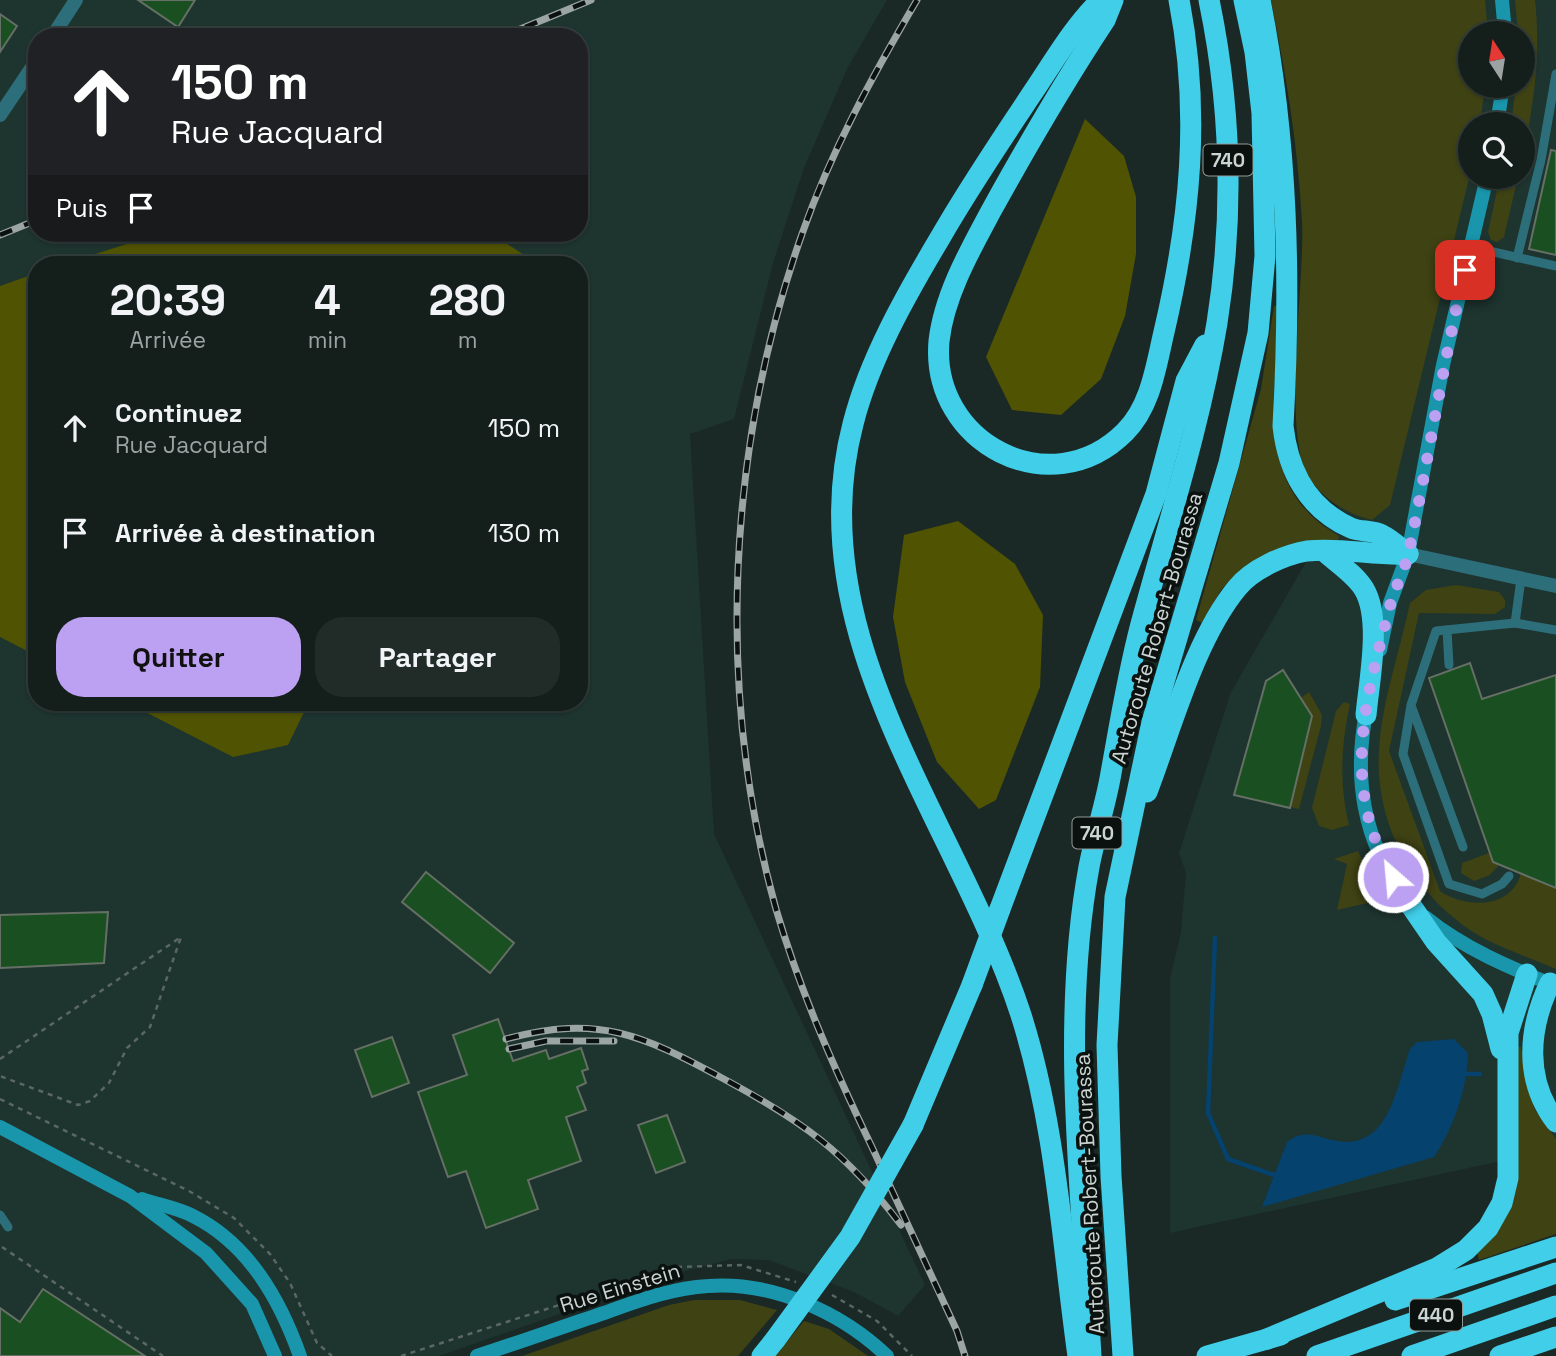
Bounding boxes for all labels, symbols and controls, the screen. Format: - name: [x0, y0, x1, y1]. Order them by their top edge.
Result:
- north arrow: [1458, 21, 1535, 98]
- map controls: [1458, 21, 1535, 189]
- text: 150 m: [171, 51, 309, 113]
- icon: ahead: [56, 56, 147, 147]
- text: Rue Jacquard: [171, 112, 384, 152]
- button: search: [1458, 112, 1535, 189]
- road number: 740: [1204, 144, 1252, 176]
- icon: arrive: [122, 189, 160, 227]
- text: Puis: [56, 191, 108, 225]
- pin: [1435, 240, 1495, 300]
- icon: arrive: [1446, 251, 1484, 289]
- text: 20:39: [110, 274, 226, 327]
- text: 4: [314, 274, 341, 327]
- text: 280: [429, 274, 506, 327]
- text: Arrivée: [129, 325, 206, 355]
- text: min: [308, 325, 347, 355]
- text: m: [458, 325, 477, 355]
- text: Continuez: [115, 396, 242, 430]
- icon: ahead: [56, 409, 94, 447]
- text: 150 m: [488, 411, 560, 445]
- text: Rue Jacquard: [115, 430, 268, 460]
- street label: Autoroute Robert-Bourassa: [1105, 489, 1208, 767]
- icon: arrive: [56, 514, 94, 552]
- text: Arrivée à destination: [115, 516, 376, 550]
- text: 130 m: [488, 516, 560, 550]
- button: Quitter: [56, 617, 301, 697]
- button: Partager: [315, 617, 560, 697]
- road number: 740: [1072, 818, 1122, 848]
- position arrow: [1356, 840, 1430, 914]
- street label: Autoroute Robert-Bourassa: [1069, 1053, 1110, 1335]
- street label: Rue Einstein: [556, 1256, 683, 1319]
- road number: 440: [1410, 1300, 1462, 1330]

